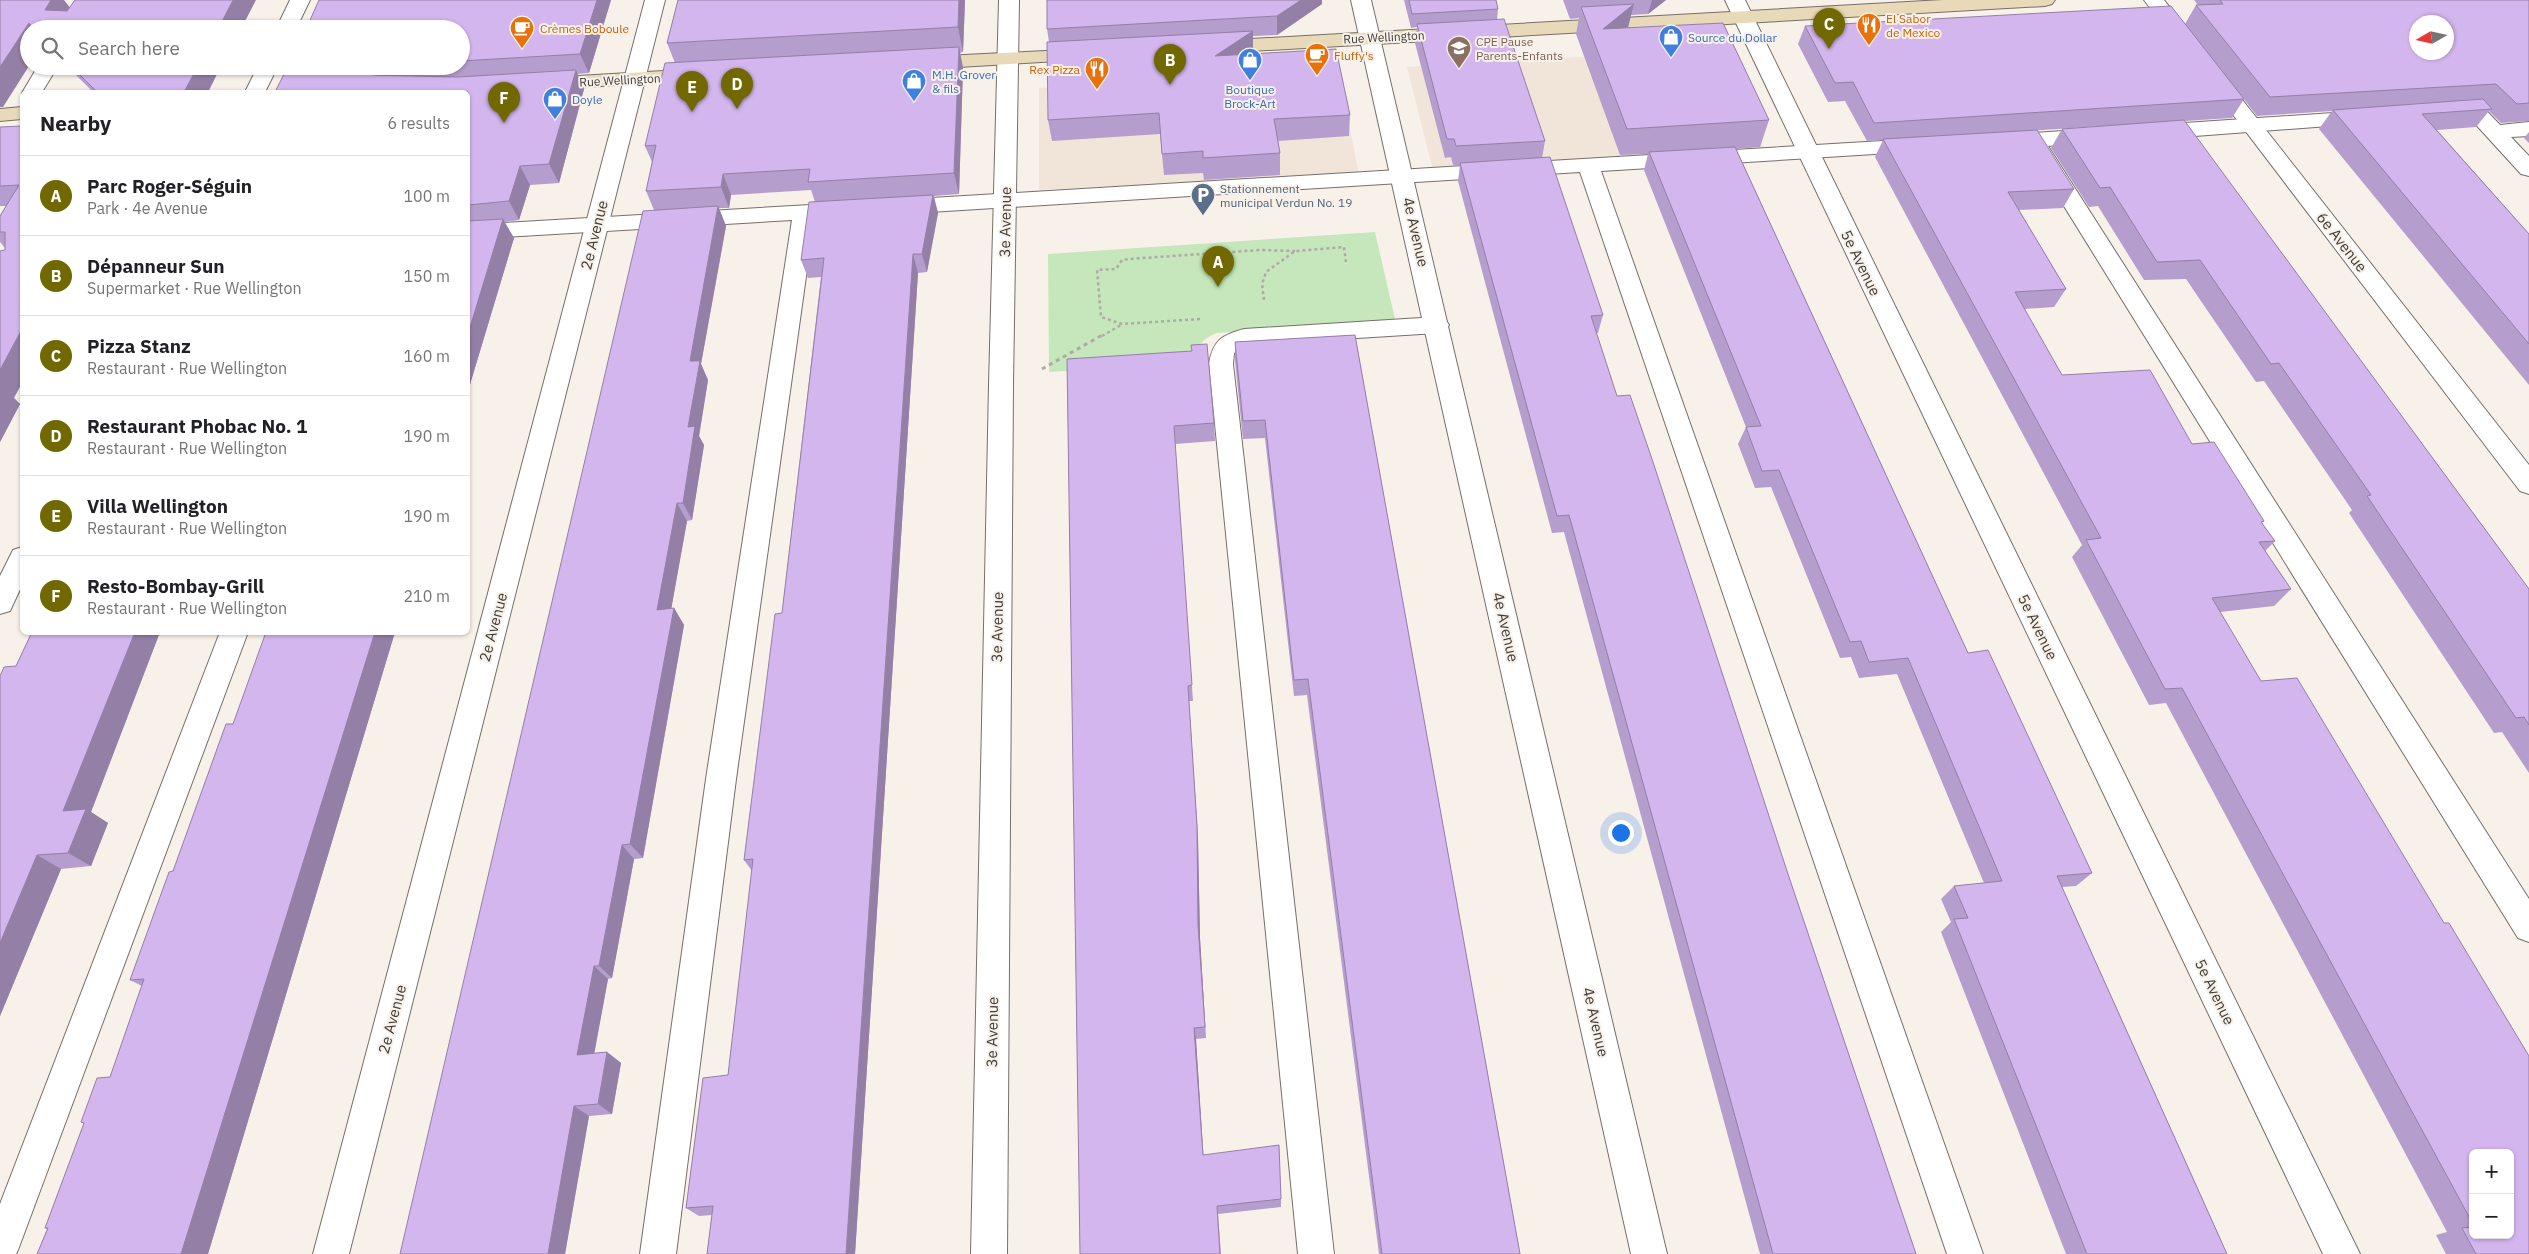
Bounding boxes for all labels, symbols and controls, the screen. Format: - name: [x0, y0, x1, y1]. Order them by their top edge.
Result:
- pin: C: [1813, 8, 1845, 49]
- place label: El Sabor de Mexico: [1886, 11, 1941, 40]
- restaurant icon: El Sabor de Mexico: [1856, 12, 1882, 46]
- cafe icon: Crèmes Boboule: [509, 15, 535, 49]
- north arrow: [2409, 15, 2454, 60]
- search box: [20, 20, 470, 75]
- place label: Crèmes Boboule: [540, 21, 629, 36]
- shop icon: Source du Dollar: [1658, 24, 1684, 58]
- street label: Rue Wellington: [1343, 27, 1425, 47]
- place label: Source du Dollar: [1688, 30, 1777, 45]
- icon: search: [38, 34, 66, 62]
- place label: CPE Pause Parents-Enfants: [1476, 34, 1563, 63]
- school or university icon: CPE Pause Parents-Enfants: [1446, 35, 1472, 69]
- text: Search here: [78, 36, 180, 60]
- cafe icon: Fluffy's: [1304, 42, 1330, 76]
- pin: B: [1154, 44, 1186, 85]
- shop icon: Boutique Brock-Art: [1237, 47, 1263, 81]
- place label: Fluffy's: [1334, 48, 1374, 63]
- restaurant icon: Rex Pizza: [1084, 56, 1110, 90]
- place label: Rex Pizza: [1029, 62, 1081, 77]
- place label: M.H. Grover & fils: [932, 67, 996, 96]
- pin: D: [721, 68, 753, 109]
- shop icon: M.H. Grover & fils: [901, 68, 927, 102]
- street label: Rue Wellington: [579, 70, 661, 90]
- pin: E: [676, 71, 708, 112]
- pin: F: [488, 82, 520, 123]
- place label: Boutique Brock-Art: [1224, 82, 1276, 111]
- shop icon: Doyle: [542, 86, 568, 120]
- place label: Doyle: [572, 92, 603, 107]
- text: Nearby: [40, 109, 111, 137]
- text: 6 results: [387, 113, 450, 133]
- text: Parc Roger-Séguin: [87, 174, 252, 198]
- place label: Stationnement municipal Verdun No. 19: [1220, 181, 1352, 210]
- parking icon: Stationnement municipal Verdun No. 19: [1190, 182, 1216, 216]
- text: A: [51, 186, 61, 206]
- text: 100 m: [403, 186, 450, 206]
- street label: 3e Avenue: [995, 186, 1015, 258]
- street label: 4e Avenue: [1399, 195, 1433, 269]
- text: Park · 4e Avenue: [87, 198, 208, 218]
- street label: 2e Avenue: [576, 198, 612, 272]
- street label: 6e Avenue: [2313, 208, 2371, 276]
- street label: 5e Avenue: [1837, 227, 1885, 299]
- pin: A: [1202, 246, 1234, 287]
- text: Dépanneur Sun: [87, 254, 225, 278]
- text: B: [51, 266, 61, 286]
- text: 150 m: [403, 266, 450, 286]
- text: Supermarket · Rue Wellington: [87, 278, 301, 298]
- text: Pizza Stanz: [87, 334, 191, 358]
- text: C: [51, 346, 61, 366]
- text: 160 m: [403, 346, 450, 366]
- text: Restaurant · Rue Wellington: [87, 358, 287, 378]
- text: Restaurant Phobac No. 1: [87, 414, 307, 438]
- text: D: [50, 426, 62, 446]
- text: 190 m: [403, 426, 450, 446]
- text: Restaurant · Rue Wellington: [87, 438, 287, 458]
- text: Villa Wellington: [87, 494, 228, 518]
- text: E: [51, 506, 61, 526]
- text: 190 m: [403, 506, 450, 526]
- text: Restaurant · Rue Wellington: [87, 518, 287, 538]
- text: Resto-Bombay-Grill: [87, 574, 264, 598]
- text: F: [51, 586, 61, 606]
- text: 210 m: [403, 586, 450, 606]
- street label: 2e Avenue: [475, 590, 511, 664]
- street label: 4e Avenue: [1489, 590, 1523, 664]
- street label: 3e Avenue: [987, 591, 1007, 663]
- street label: 5e Avenue: [2014, 591, 2062, 663]
- text: Restaurant · Rue Wellington: [87, 598, 287, 618]
- your location: [1608, 820, 1634, 846]
- street label: 5e Avenue: [2191, 956, 2239, 1028]
- street label: 2e Avenue: [374, 982, 410, 1056]
- street label: 4e Avenue: [1579, 985, 1613, 1059]
- street label: 3e Avenue: [982, 996, 1002, 1068]
- map controls: [2469, 1149, 2514, 1239]
- button: +: [2469, 1149, 2514, 1194]
- button: −: [2469, 1194, 2514, 1239]

